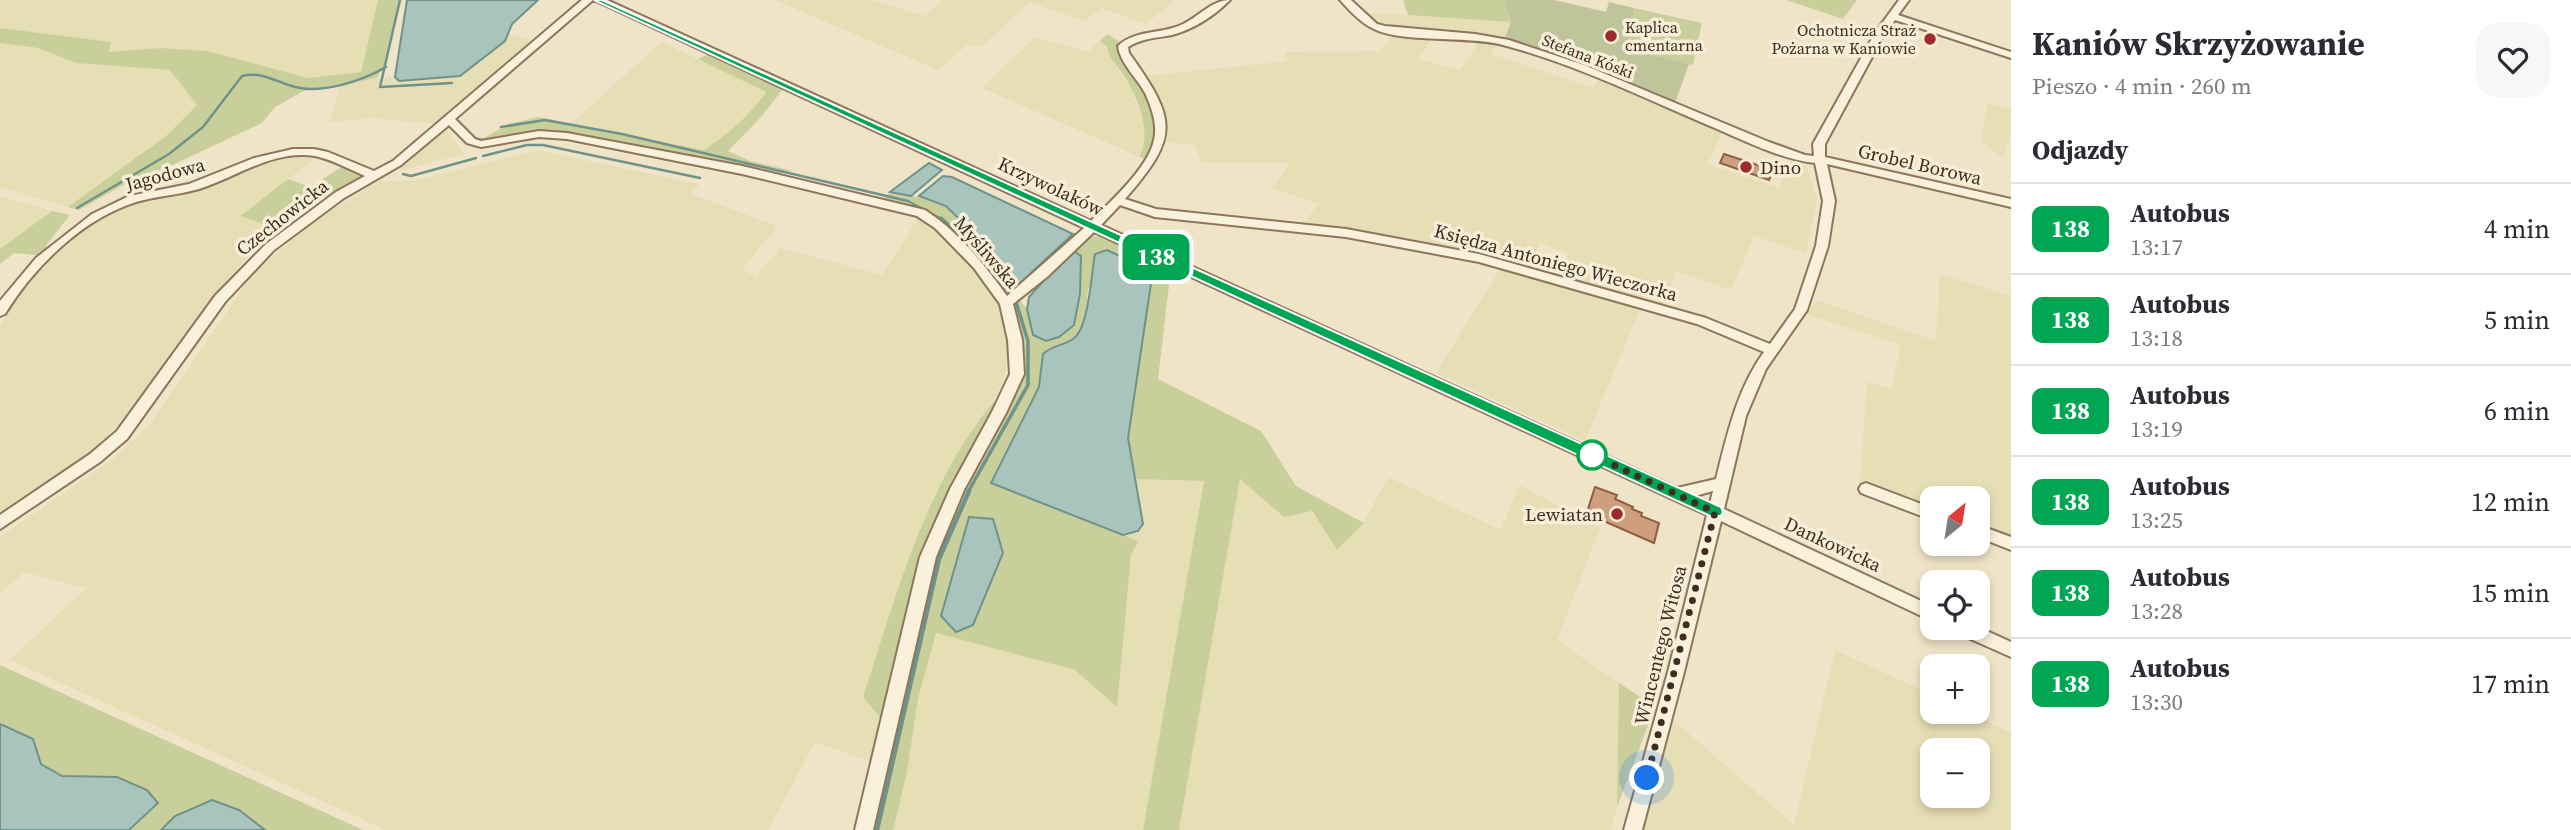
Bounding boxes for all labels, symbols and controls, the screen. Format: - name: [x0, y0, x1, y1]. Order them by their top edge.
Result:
- place label: Kaplica cmentarna: [1625, 16, 1704, 56]
- place label: Ochotnicza Straż Pożarna w Kaniowie: [1771, 19, 1916, 59]
- text: Kaniów Skrzyżowanie: [2032, 21, 2365, 66]
- button: heart: [2476, 23, 2550, 97]
- marker: Kaplica cmentarna: [1603, 28, 1619, 44]
- street label: Stefana Kóski: [1539, 29, 1637, 84]
- marker: Ochotnicza Straż Pożarna w Kaniowie: [1922, 31, 1938, 47]
- text: Pieszo · 4 min · 260 m: [2032, 70, 2252, 102]
- text: Odjazdy: [2032, 132, 2128, 168]
- street label: Grobel Borowa: [1856, 137, 1985, 191]
- street label: Krzywolaków: [994, 150, 1108, 222]
- street label: Jagodowa: [121, 151, 208, 197]
- place label: Dino: [1760, 154, 1801, 180]
- marker: Dino: [1738, 159, 1754, 175]
- street label: Czechowicka: [230, 173, 334, 261]
- text: Autobus: [2130, 195, 2230, 231]
- street label: Myśliwska: [948, 210, 1026, 294]
- text: 4 min: [2484, 211, 2550, 247]
- text: 138: [2051, 212, 2090, 245]
- street label: Księdza Antoniego Wieczorka: [1432, 217, 1681, 307]
- text: 13:17: [2130, 231, 2183, 263]
- line badge: 138: [1116, 234, 1196, 280]
- text: 138: [1136, 240, 1176, 273]
- text: Autobus: [2130, 286, 2230, 322]
- text: 5 min: [2484, 302, 2550, 338]
- text: 138: [2051, 303, 2090, 336]
- text: 13:18: [2130, 322, 2183, 354]
- text: Autobus: [2130, 377, 2230, 413]
- text: 6 min: [2484, 393, 2550, 429]
- text: 138: [2051, 394, 2090, 427]
- text: 13:19: [2130, 413, 2183, 445]
- unlabelled marker: [1577, 440, 1607, 470]
- text: Autobus: [2130, 468, 2230, 504]
- text: 12 min: [2471, 484, 2550, 520]
- text: 138: [2051, 485, 2090, 518]
- north arrow: [1920, 486, 1990, 556]
- map controls: [1920, 486, 1990, 808]
- place label: Lewiatan: [1525, 501, 1603, 527]
- text: 13:25: [2130, 504, 2183, 536]
- marker: Lewiatan: [1609, 506, 1625, 522]
- street label: Dankowicka: [1780, 510, 1886, 578]
- text: Autobus: [2130, 559, 2230, 595]
- street label: Wincentego Witosa: [1628, 562, 1692, 727]
- button: locate: [1920, 570, 1990, 640]
- text: 15 min: [2471, 575, 2550, 611]
- text: 138: [2051, 576, 2090, 609]
- text: 13:28: [2130, 595, 2183, 627]
- text: Autobus: [2130, 650, 2230, 686]
- button: +: [1920, 654, 1990, 724]
- text: 17 min: [2471, 666, 2550, 702]
- text: 138: [2051, 667, 2090, 700]
- text: 13:30: [2130, 686, 2183, 718]
- button: −: [1920, 738, 1990, 808]
- your location: [1629, 760, 1664, 795]

